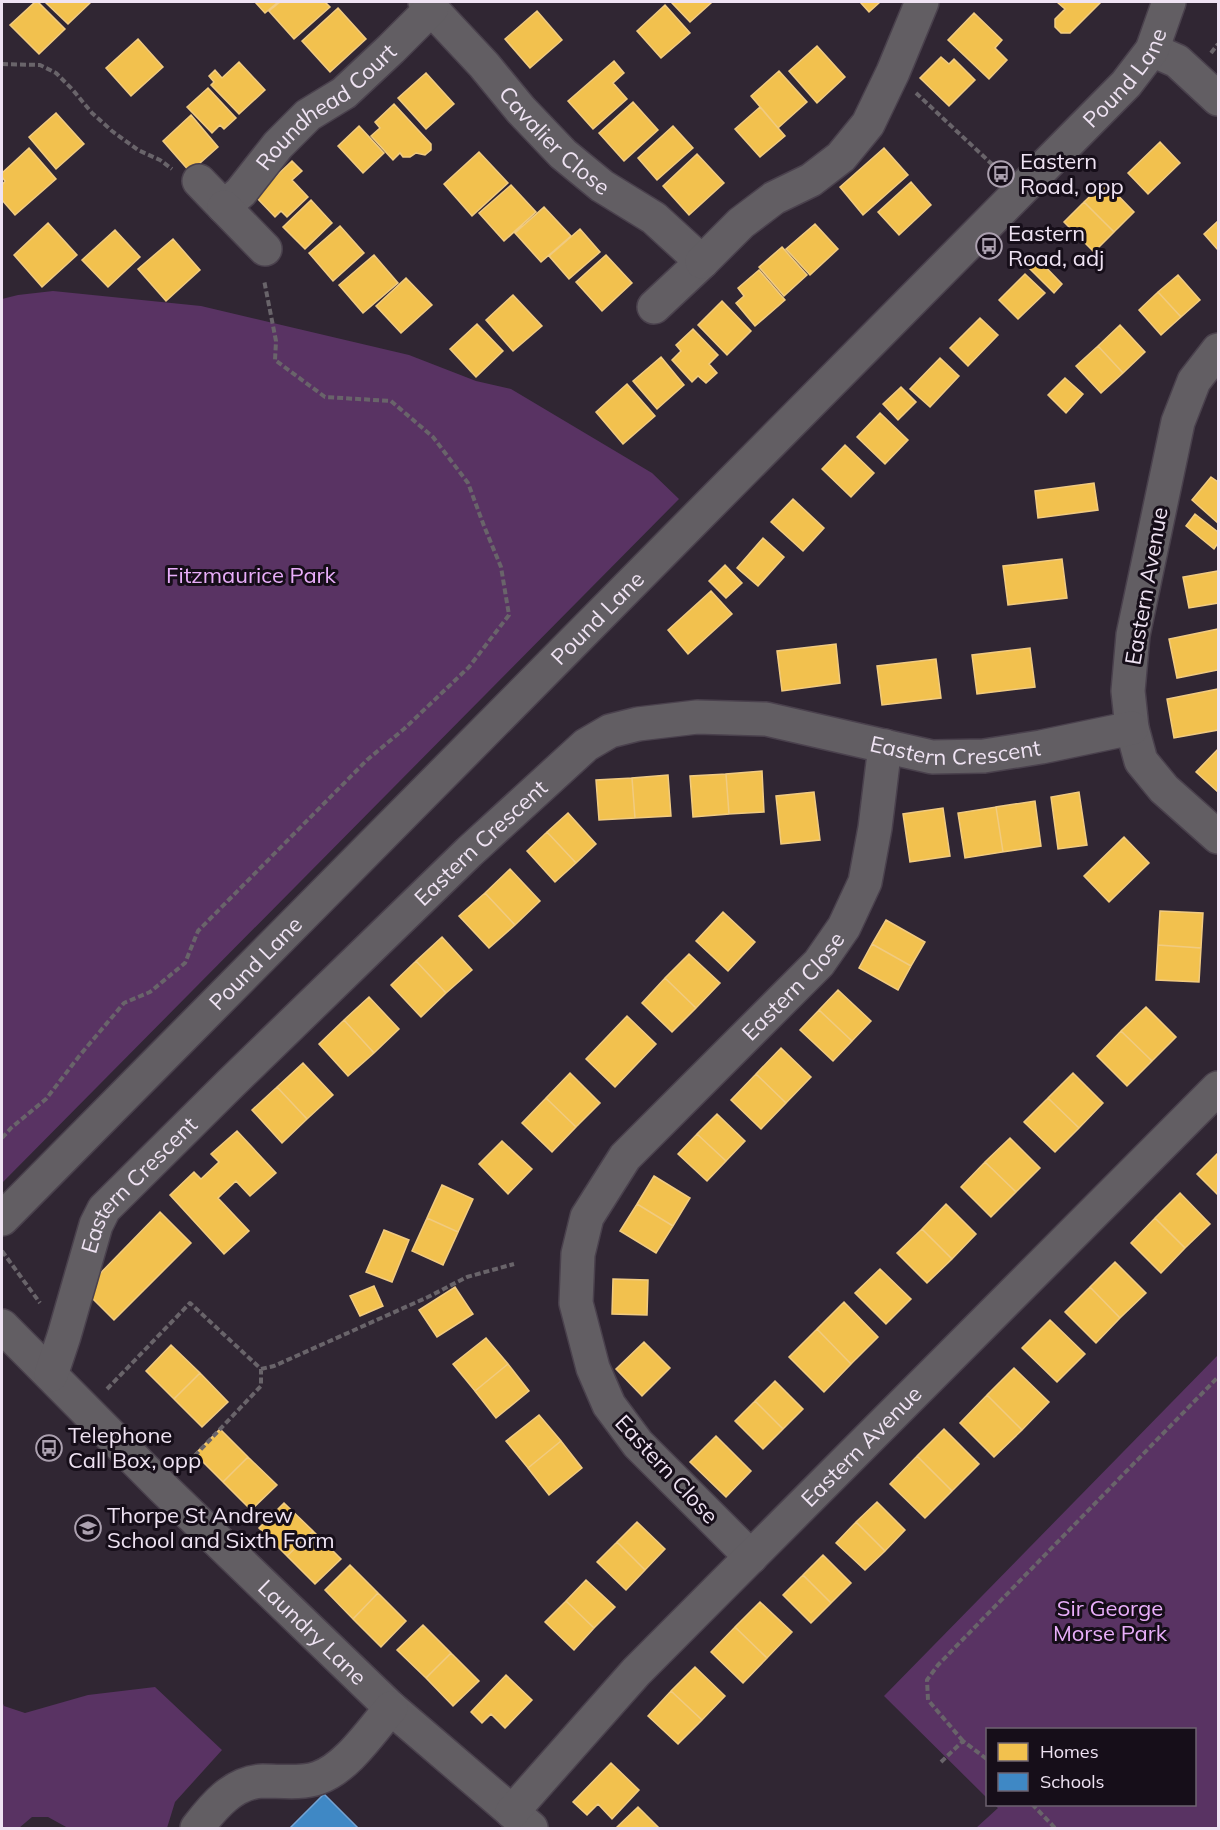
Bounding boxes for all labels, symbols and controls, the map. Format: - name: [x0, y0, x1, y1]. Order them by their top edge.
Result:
- street label: Pound Lane: [1077, 24, 1173, 134]
- street label: Roundhead Court: [250, 37, 402, 176]
- street label: Cavalier Close: [493, 80, 615, 201]
- place label: Eastern Road, opp: [1020, 147, 1124, 200]
- bus stop icon: Eastern Road, opp: [986, 159, 1016, 189]
- place label: Eastern Road, adj: [1008, 219, 1104, 272]
- bus stop icon: Eastern Road, adj: [974, 231, 1004, 261]
- street label: Eastern Avenue: [1118, 505, 1174, 667]
- park label: Fitzmaurice Park: [166, 561, 337, 589]
- street label: Pound Lane: [545, 565, 650, 671]
- street label: Eastern Crescent: [867, 729, 1043, 771]
- street label: Eastern Crescent: [408, 773, 553, 912]
- street label: Pound Lane: [203, 910, 308, 1016]
- street label: Eastern Close: [736, 926, 850, 1046]
- street label: Eastern Crescent: [75, 1110, 203, 1256]
- street label: Eastern Avenue: [795, 1380, 927, 1512]
- street label: Eastern Close: [609, 1409, 725, 1529]
- place label: Telephone Call Box, opp: [68, 1421, 201, 1474]
- bus stop icon: Telephone Call Box, opp: [34, 1433, 64, 1463]
- place label: Thorpe St Andrew School and Sixth Form: [107, 1501, 334, 1554]
- school or university icon: Thorpe St Andrew School and Sixth Form: [73, 1513, 103, 1543]
- street label: Laundry Lane: [252, 1573, 373, 1691]
- park label: Sir George Morse Park: [1053, 1594, 1168, 1647]
- legend: [986, 1728, 1196, 1806]
- text: Homes: [1040, 1740, 1099, 1763]
- text: Schools: [1040, 1770, 1105, 1793]

